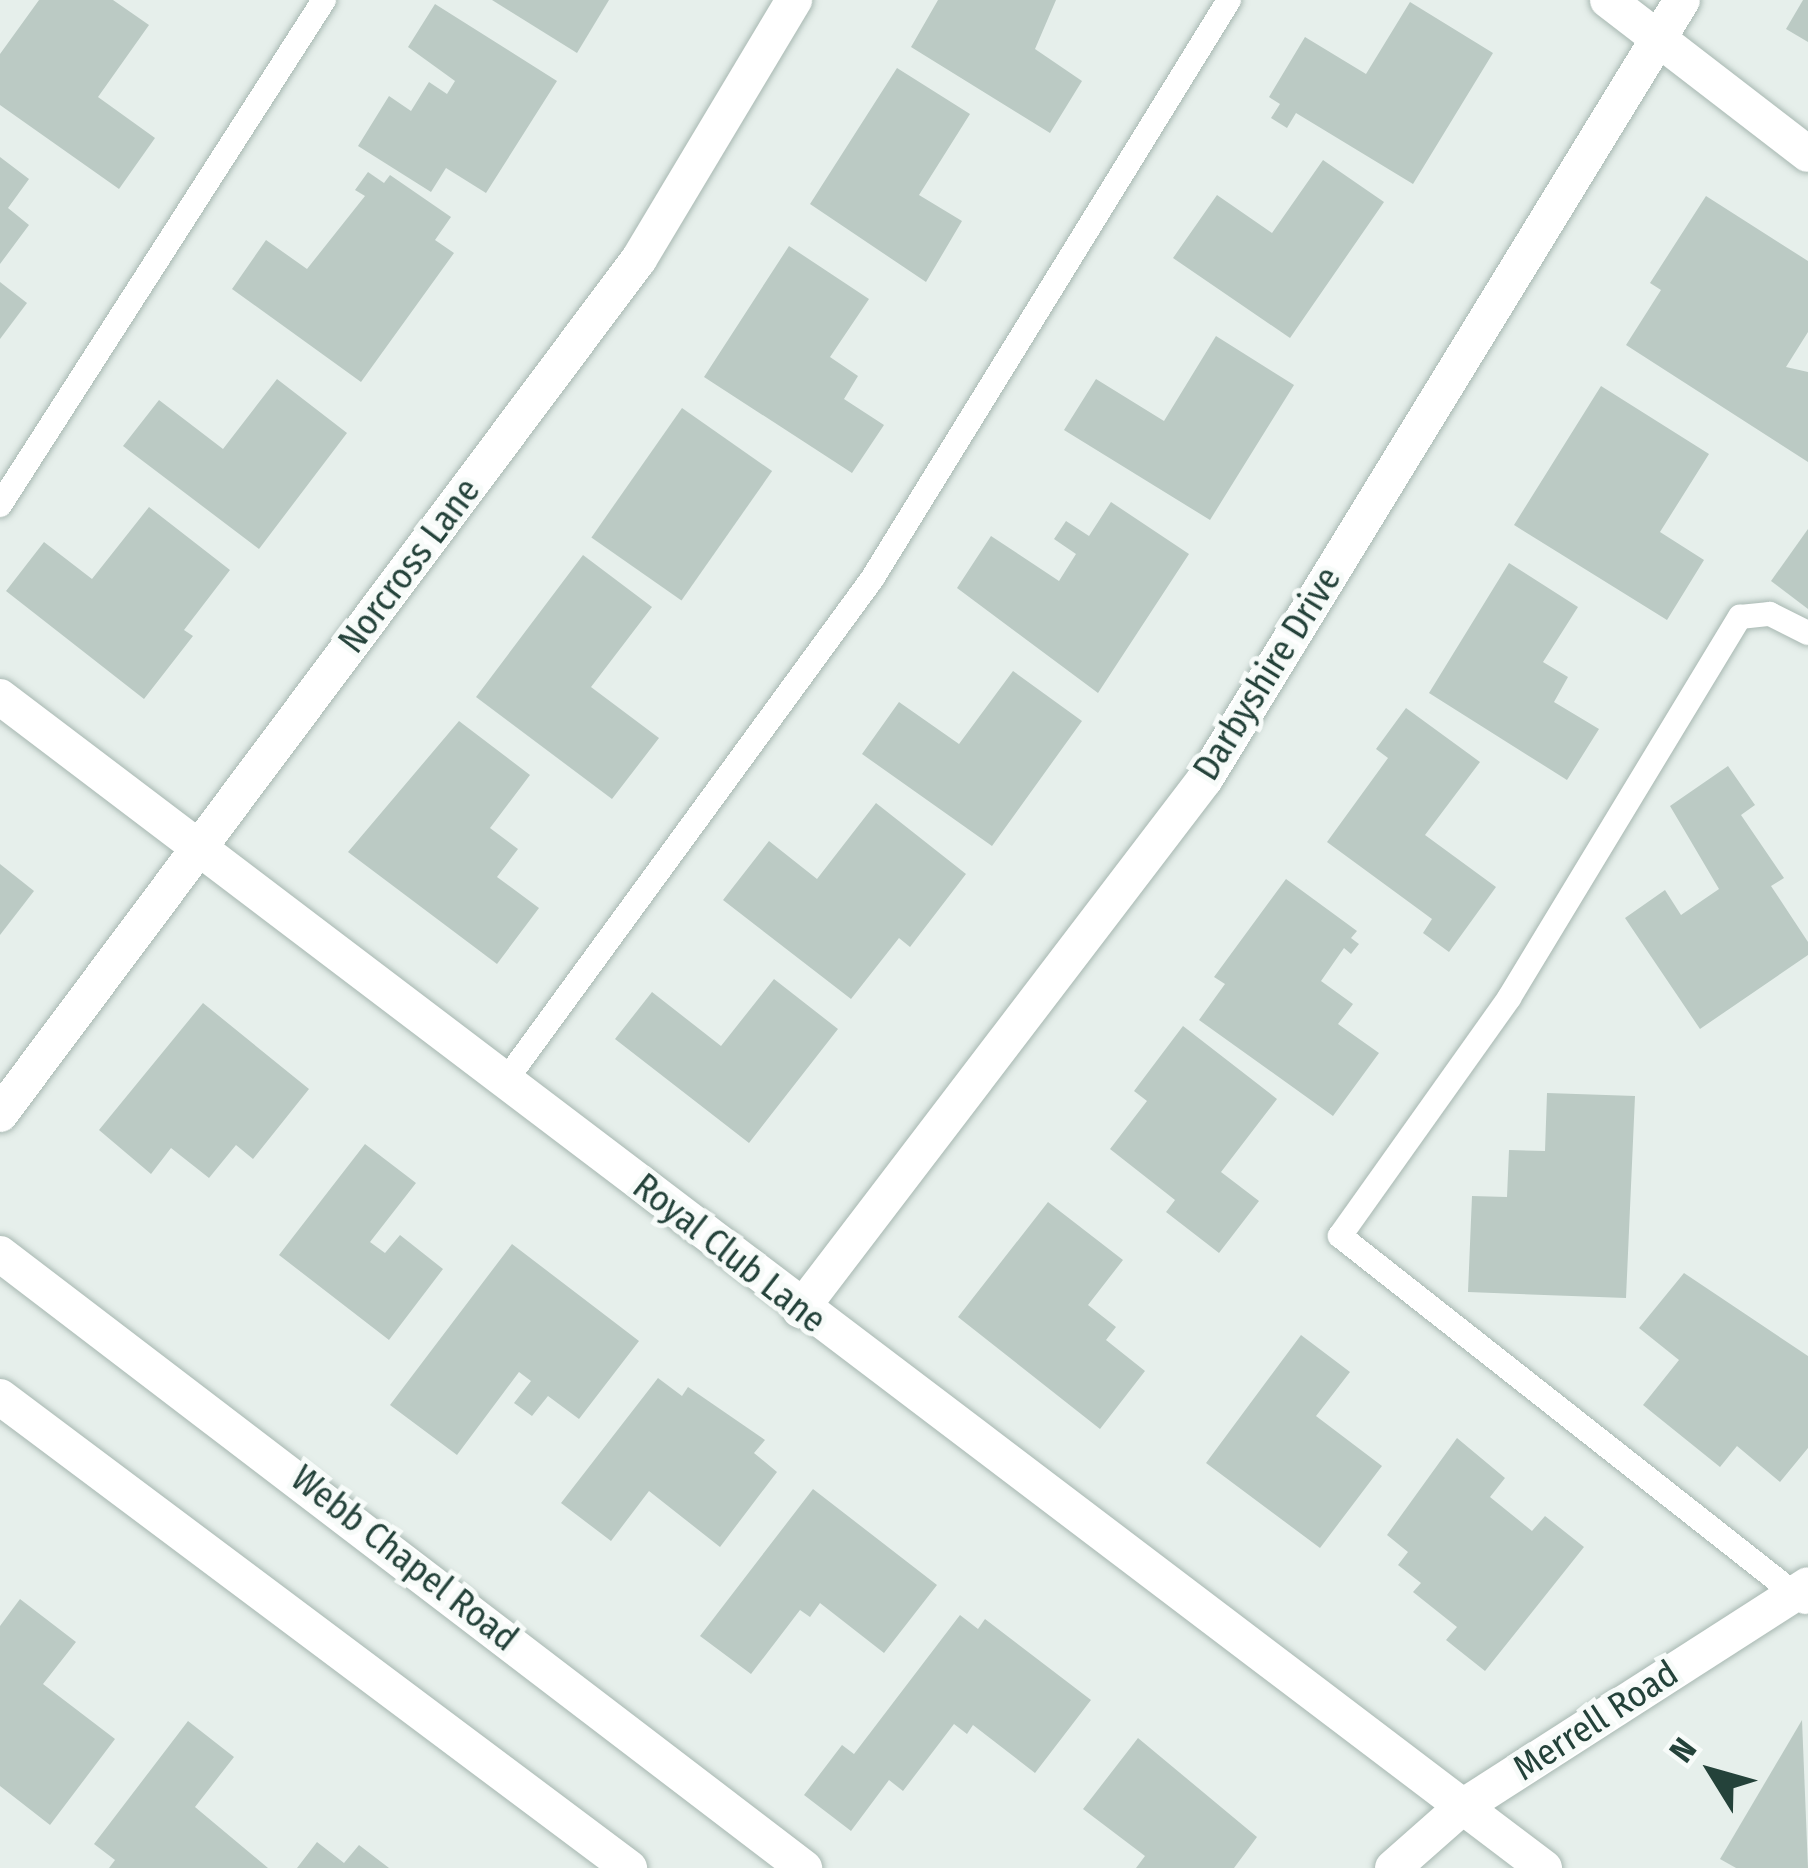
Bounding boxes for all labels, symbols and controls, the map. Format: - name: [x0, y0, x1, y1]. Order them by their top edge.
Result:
- street label: Norcross Lane: [330, 470, 490, 662]
- street label: Darbyshire Drive: [1185, 560, 1351, 788]
- street label: Royal Club Lane: [624, 1165, 834, 1343]
- street label: Webb Chapel Road: [282, 1457, 526, 1661]
- street label: Merrell Road: [1506, 1652, 1686, 1790]
- north arrow: [1652, 1712, 1772, 1832]
- text: N: [1661, 1730, 1705, 1770]

